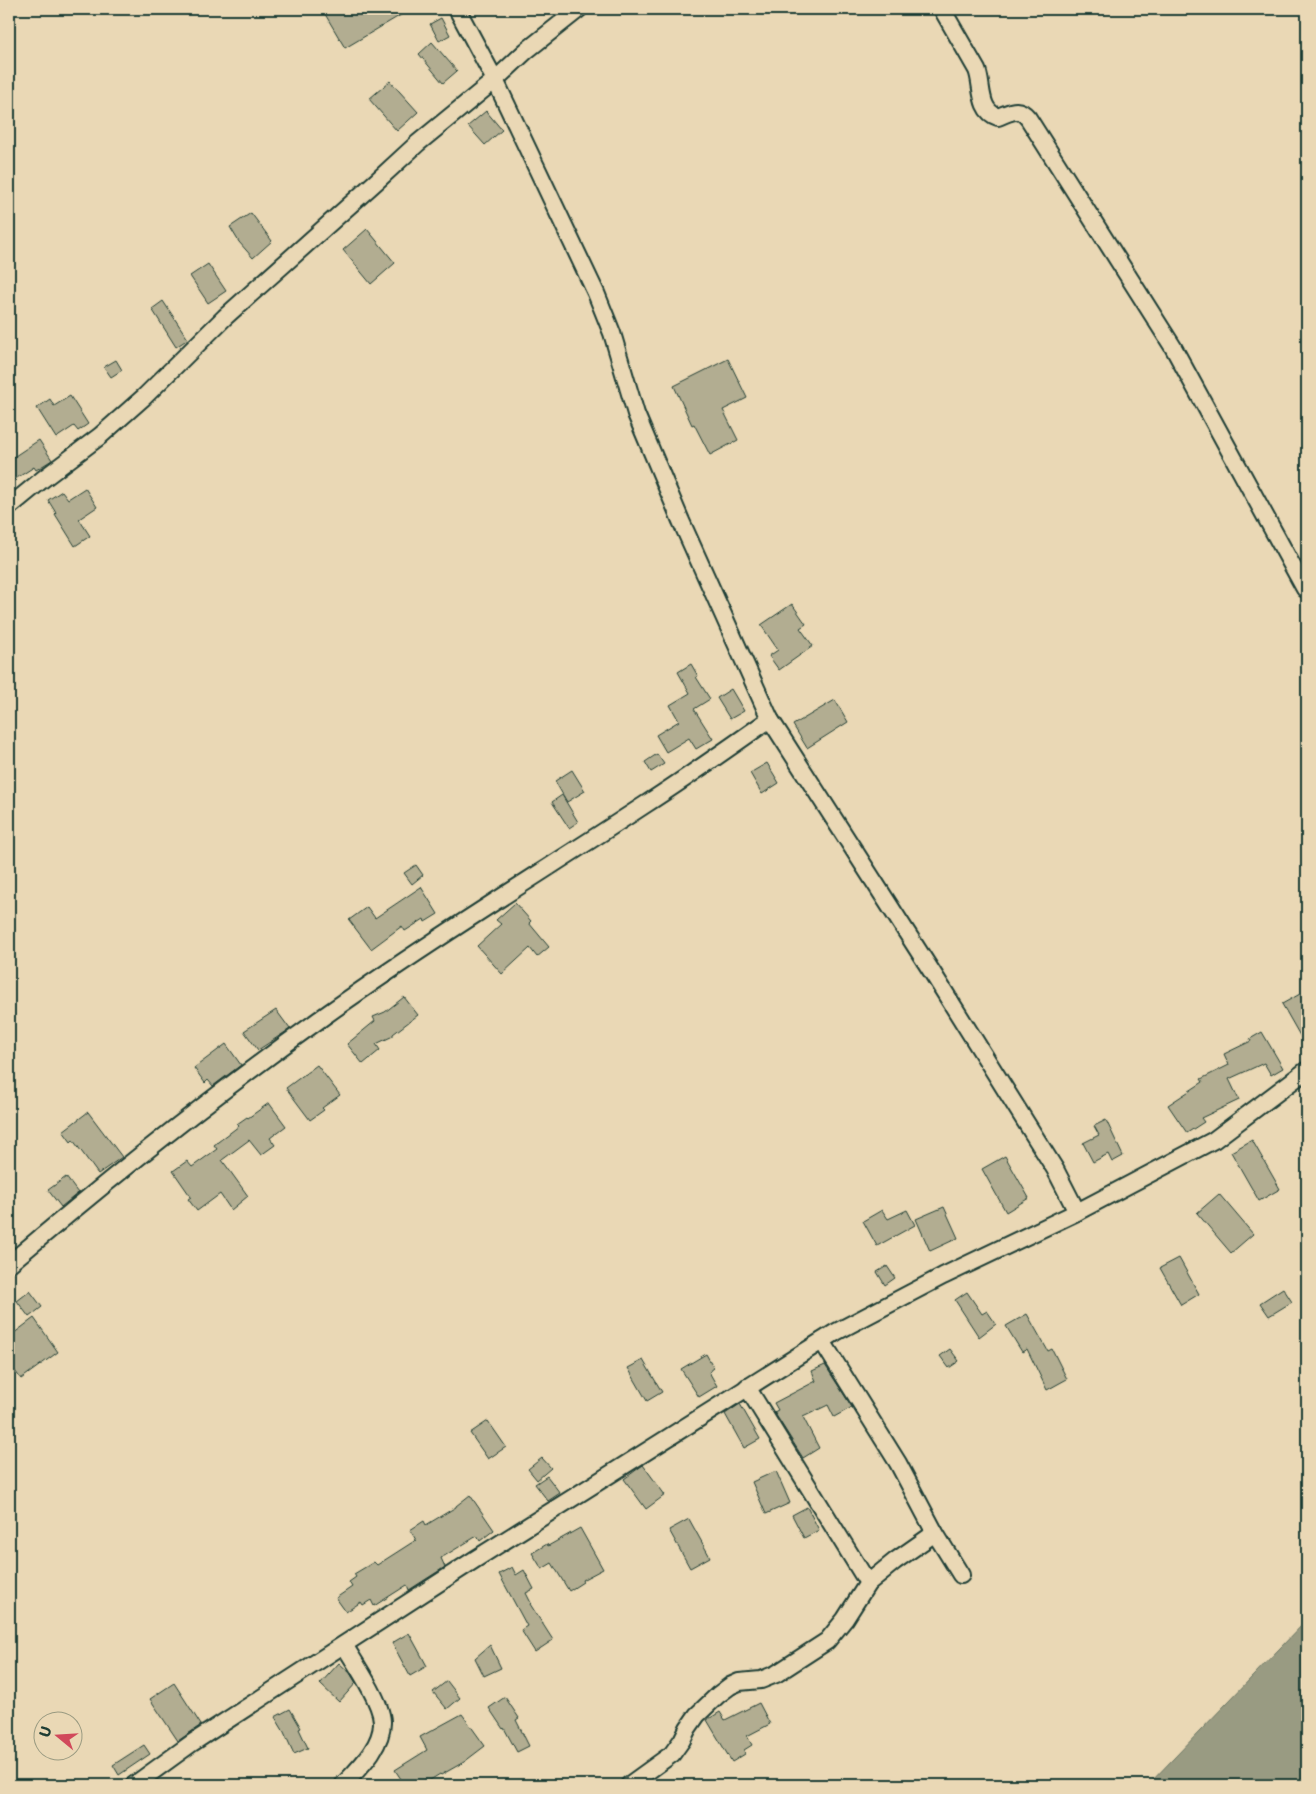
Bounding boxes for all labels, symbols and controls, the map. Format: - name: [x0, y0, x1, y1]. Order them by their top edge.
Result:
- north arrow: [32, 1712, 82, 1762]
- text: U: [34, 1724, 57, 1740]

